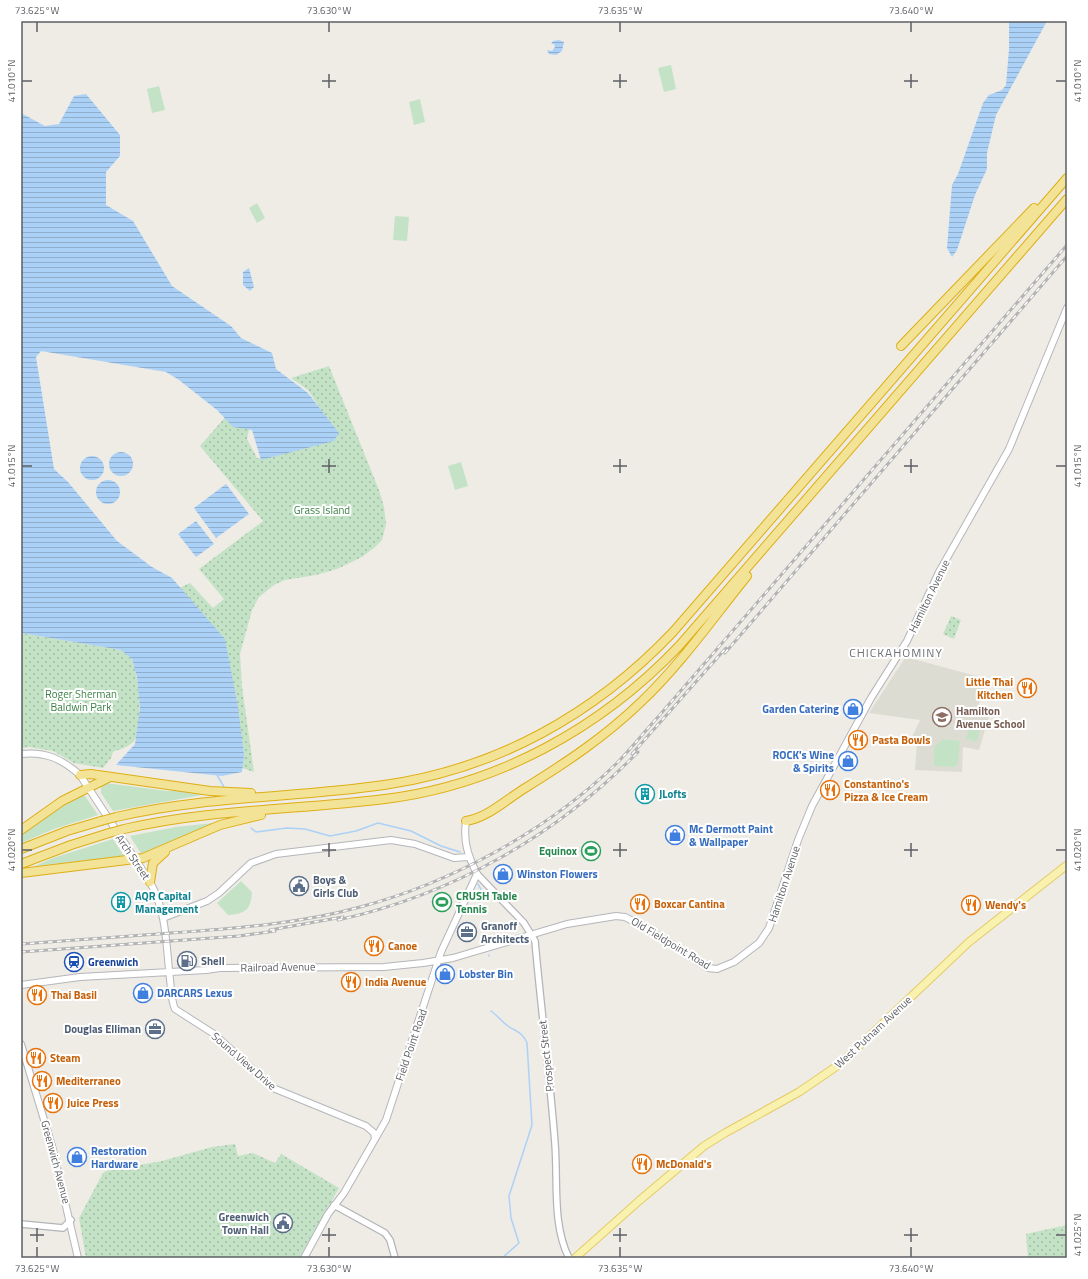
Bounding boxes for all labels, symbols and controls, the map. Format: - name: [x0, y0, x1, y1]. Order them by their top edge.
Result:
- text: 73.625°W: [15, 3, 59, 18]
- text: 73.630°W: [307, 3, 351, 18]
- text: 73.635°W: [598, 3, 642, 18]
- text: 73.640°W: [889, 3, 933, 18]
- text: 41.010°N: [4, 60, 19, 102]
- text: 41.010°N: [1070, 60, 1085, 102]
- text: 41.015°N: [4, 445, 19, 487]
- text: 41.015°N: [1070, 445, 1085, 487]
- park label: Grass Island: [294, 502, 350, 518]
- street label: Hamilton Avenue: [904, 556, 954, 635]
- district label: CHICKAHOMINY: [849, 643, 943, 662]
- place label: Little Thai Kitchen: [966, 674, 1013, 703]
- restaurant icon: Little Thai Kitchen: [1016, 677, 1038, 699]
- park label: Roger Sherman Baldwin Park: [45, 686, 117, 715]
- shop icon: Garden Catering: [842, 698, 864, 720]
- place label: Garden Catering: [762, 701, 839, 717]
- place label: Hamilton Avenue School: [956, 703, 1025, 732]
- school or university icon: Hamilton Avenue School: [931, 706, 953, 728]
- restaurant icon: Pasta Bowls: [847, 729, 869, 751]
- place label: Pasta Bowls: [872, 732, 931, 748]
- place label: ROCK's Wine & Spirits: [773, 747, 834, 776]
- shop icon: ROCK's Wine & Spirits: [837, 750, 859, 772]
- place label: Constantino's Pizza & Ice Cream: [844, 776, 928, 805]
- restaurant icon: Constantino's Pizza & Ice Cream: [819, 779, 841, 801]
- building icon: JLofts: [634, 783, 656, 805]
- place label: JLofts: [659, 786, 687, 802]
- place label: Mc Dermott Paint & Wallpaper: [689, 821, 773, 850]
- shop icon: Mc Dermott Paint & Wallpaper: [664, 824, 686, 846]
- text: 41.020°N: [4, 829, 19, 871]
- text: 41.020°N: [1070, 829, 1085, 871]
- street label: Arch Street: [112, 831, 154, 883]
- sports icon: Equinox: [580, 840, 602, 862]
- place label: Equinox: [539, 843, 578, 859]
- street label: Hamilton Avenue: [764, 843, 804, 924]
- shop icon: Winston Flowers: [492, 863, 514, 885]
- place label: Winston Flowers: [517, 866, 598, 882]
- place label: Boys & Girls Club: [313, 872, 358, 901]
- public building icon: Boys & Girls Club: [288, 875, 310, 897]
- place label: AQR Capital Management: [135, 888, 198, 917]
- place label: CRUSH Table Tennis: [456, 888, 517, 917]
- building icon: AQR Capital Management: [110, 891, 132, 913]
- sports icon: CRUSH Table Tennis: [431, 891, 453, 913]
- restaurant icon: Boxcar Cantina: [629, 893, 651, 915]
- restaurant icon: Wendy's: [960, 894, 982, 916]
- place label: Boxcar Cantina: [654, 896, 725, 912]
- place label: Wendy's: [985, 897, 1026, 913]
- street label: Old Fieldpoint Road: [628, 913, 714, 973]
- place label: Granoff Architects: [481, 918, 529, 947]
- office icon: Granoff Architects: [456, 921, 478, 943]
- restaurant icon: Canoe: [363, 935, 385, 957]
- place label: Canoe: [388, 938, 418, 954]
- fuel station icon: Shell: [176, 950, 198, 972]
- station icon: Greenwich: [63, 951, 85, 973]
- place label: Shell: [201, 953, 225, 969]
- place label: Greenwich: [88, 954, 138, 970]
- street label: Railroad Avenue: [240, 958, 316, 976]
- shop icon: Lobster Bin: [434, 963, 456, 985]
- place label: Lobster Bin: [459, 966, 513, 982]
- restaurant icon: India Avenue: [340, 971, 362, 993]
- place label: India Avenue: [365, 974, 427, 990]
- shop icon: DARCARS Lexus: [132, 982, 154, 1004]
- restaurant icon: Thai Basil: [26, 984, 48, 1006]
- place label: DARCARS Lexus: [157, 985, 232, 1001]
- place label: Thai Basil: [51, 987, 97, 1003]
- street label: West Putnam Avenue: [831, 992, 915, 1072]
- street label: Field Point Road: [391, 1007, 431, 1083]
- office icon: Douglas Elliman: [144, 1018, 166, 1040]
- street label: Prospect Street: [534, 1019, 558, 1093]
- place label: Douglas Elliman: [64, 1021, 141, 1037]
- street label: Sound View Drive: [208, 1028, 280, 1094]
- restaurant icon: Steam: [25, 1047, 47, 1069]
- place label: Steam: [50, 1050, 80, 1066]
- restaurant icon: Mediterraneo: [31, 1070, 53, 1092]
- place label: Mediterraneo: [56, 1073, 121, 1089]
- restaurant icon: Juice Press: [42, 1092, 64, 1114]
- place label: Juice Press: [67, 1095, 119, 1111]
- street label: Greenwich Avenue: [37, 1119, 75, 1206]
- place label: Restoration Hardware: [91, 1143, 147, 1172]
- shop icon: Restoration Hardware: [66, 1146, 88, 1168]
- restaurant icon: McDonald's: [631, 1153, 653, 1175]
- place label: McDonald's: [656, 1156, 712, 1172]
- place label: Greenwich Town Hall: [219, 1209, 269, 1238]
- public building icon: Greenwich Town Hall: [272, 1212, 294, 1234]
- text: 41.025°N: [1070, 1214, 1085, 1256]
- text: 73.625°W: [15, 1261, 59, 1276]
- text: 73.630°W: [307, 1261, 351, 1276]
- text: 73.635°W: [598, 1261, 642, 1276]
- text: 73.640°W: [889, 1261, 933, 1276]

